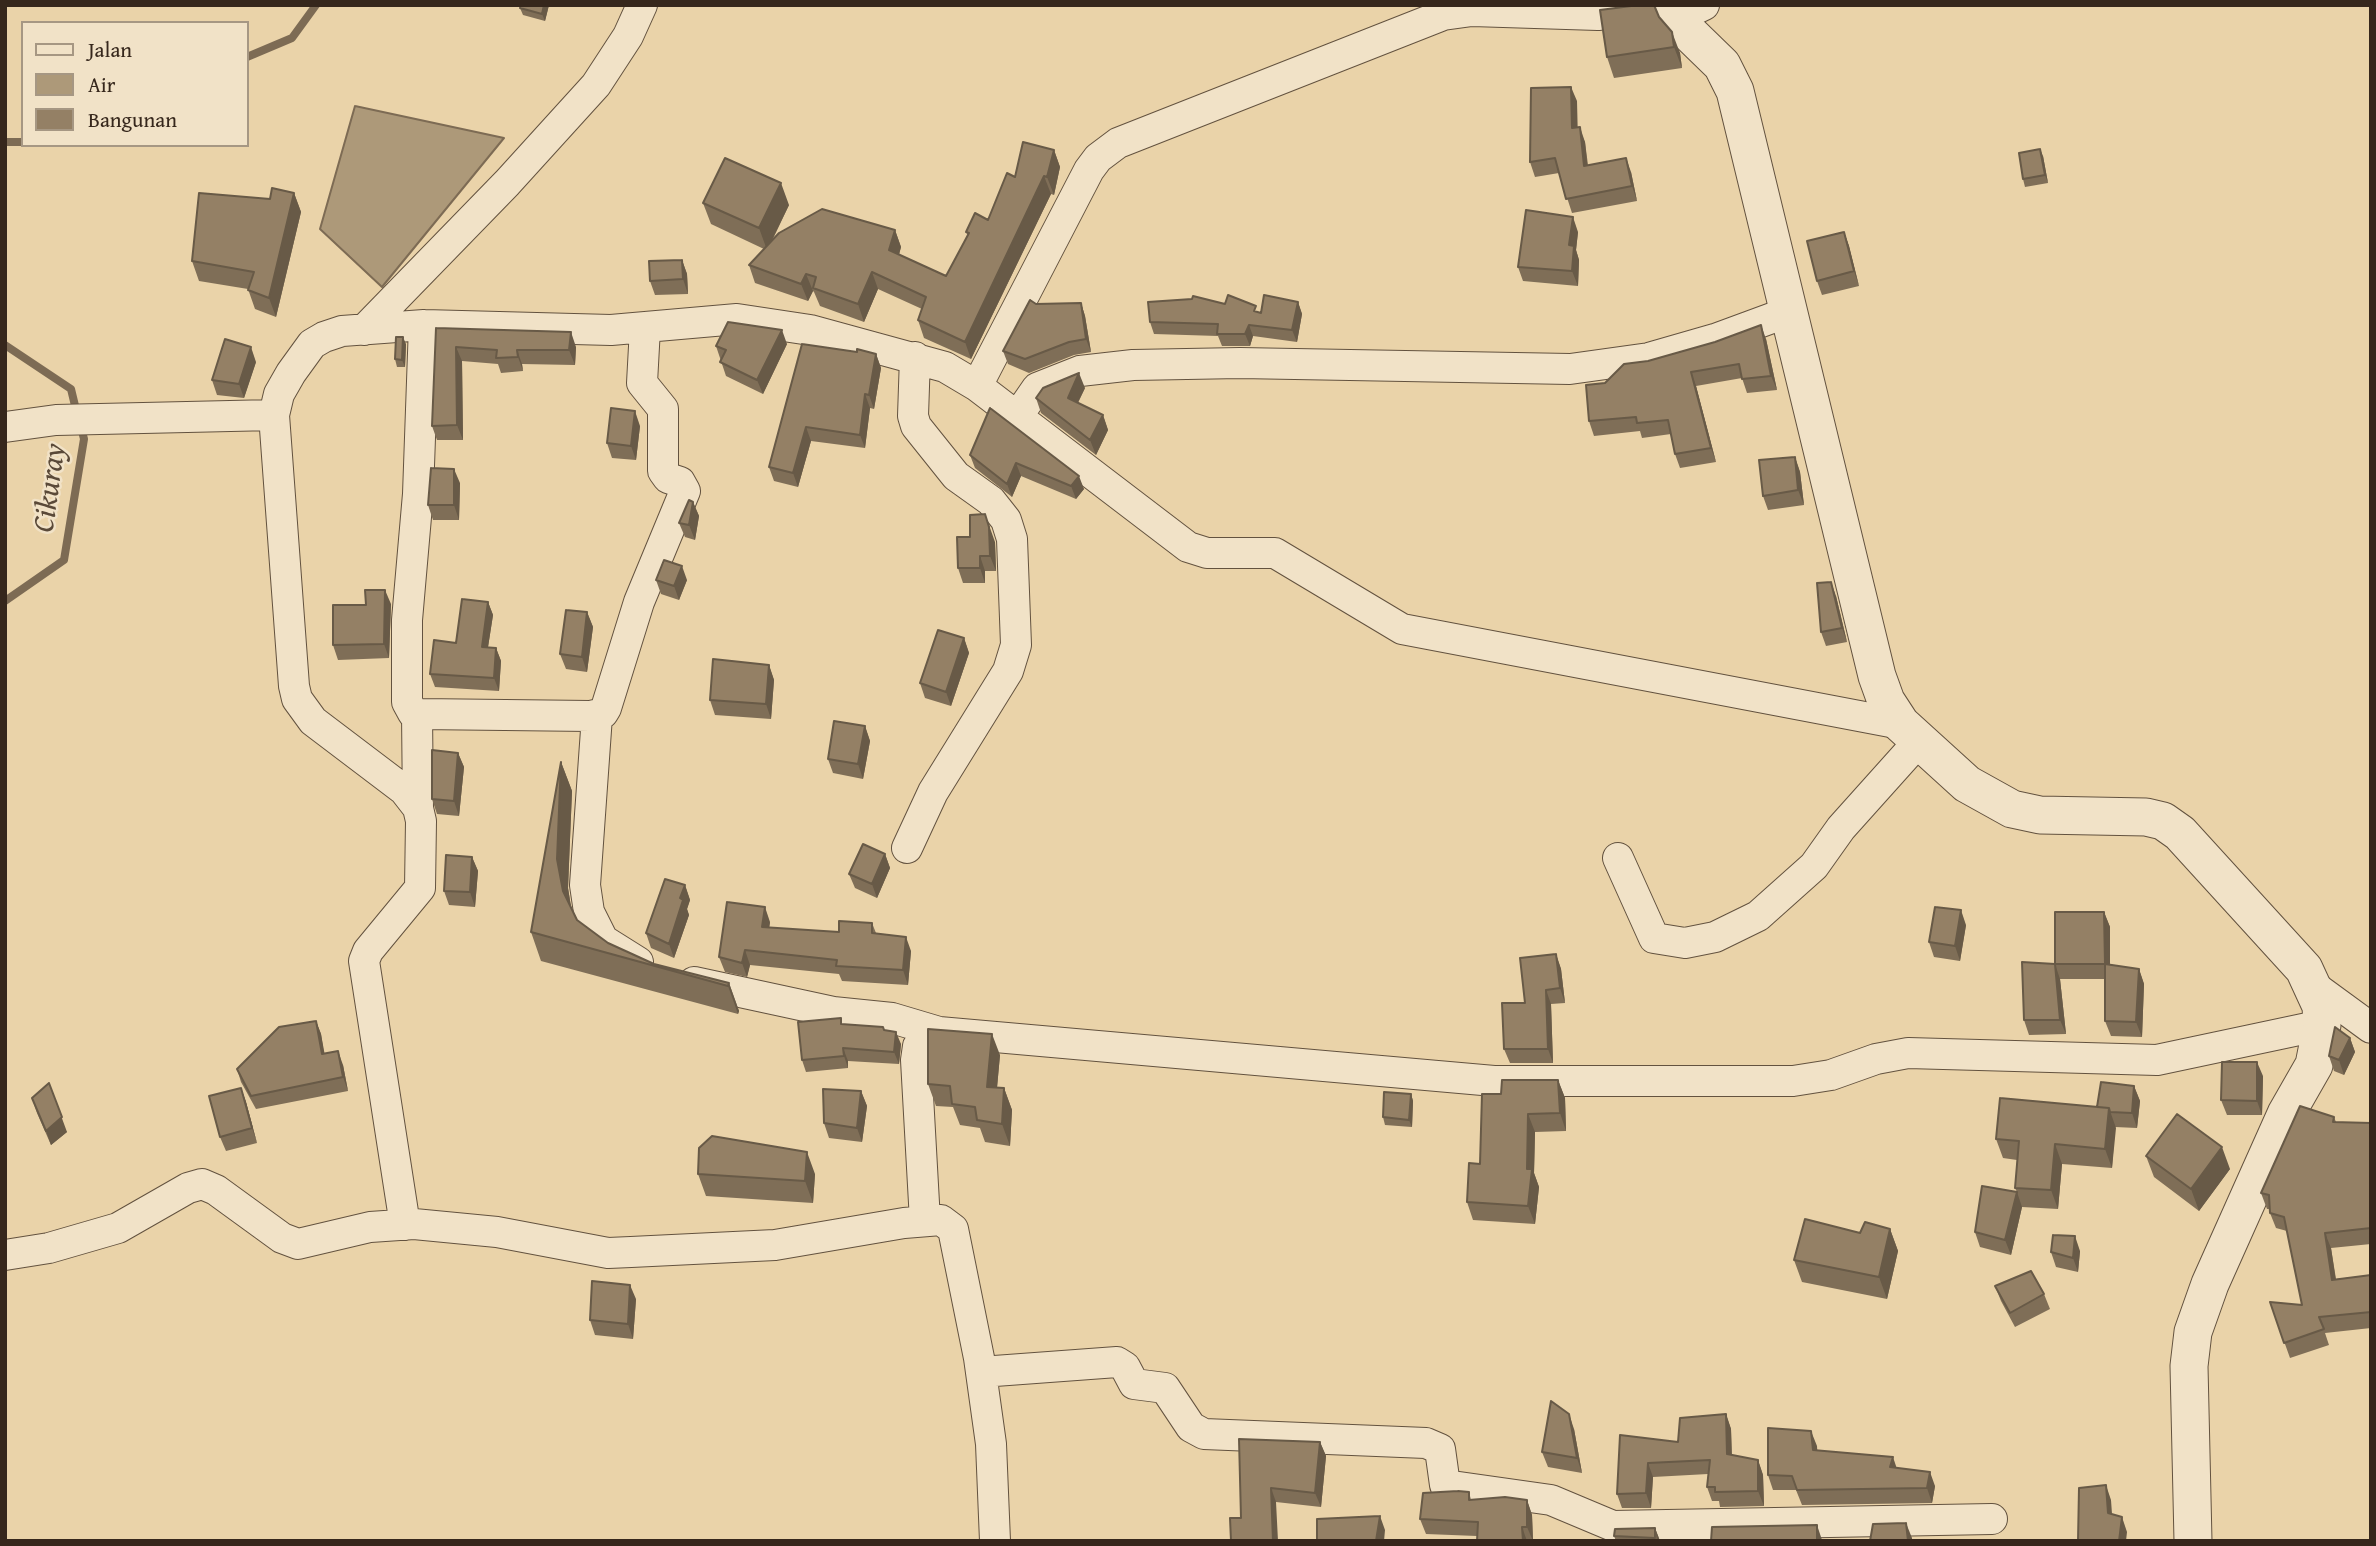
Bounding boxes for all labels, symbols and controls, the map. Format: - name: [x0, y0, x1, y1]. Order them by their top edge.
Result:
- legend: [21, 21, 248, 147]
- text: Jalan: [88, 34, 132, 65]
- text: Air: [88, 69, 115, 100]
- text: Bangunan: [88, 104, 177, 135]
- water label: Cikuray: [27, 441, 75, 535]

